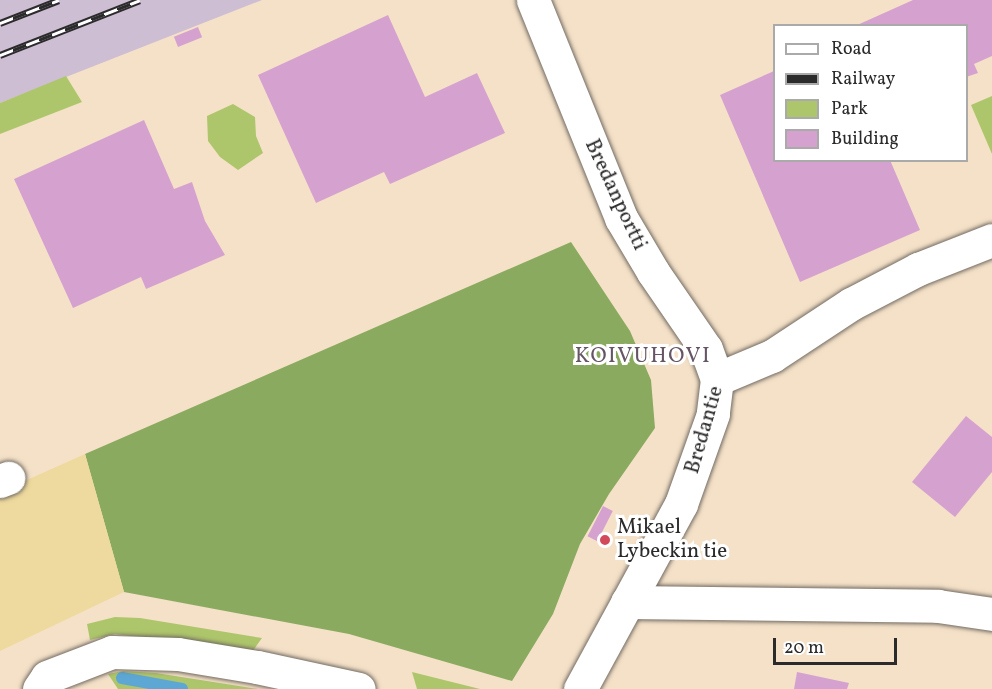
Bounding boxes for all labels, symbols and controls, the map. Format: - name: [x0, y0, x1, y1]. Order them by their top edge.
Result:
- legend: [773, 24, 968, 162]
- text: Road: [831, 37, 872, 62]
- text: Railway: [831, 67, 895, 92]
- text: Park: [831, 97, 868, 122]
- text: Building: [831, 127, 899, 152]
- street label: Bredanportti: [578, 136, 652, 254]
- district label: KOIVUHOVI: [575, 344, 711, 370]
- street label: Bredantie: [680, 383, 730, 477]
- place label: Mikael Lybeckin tie: [617, 515, 727, 565]
- marker: Mikael Lybeckin tie: [598, 533, 612, 547]
- scale bar: [776, 626, 900, 664]
- text: 20 m: [784, 636, 824, 661]

